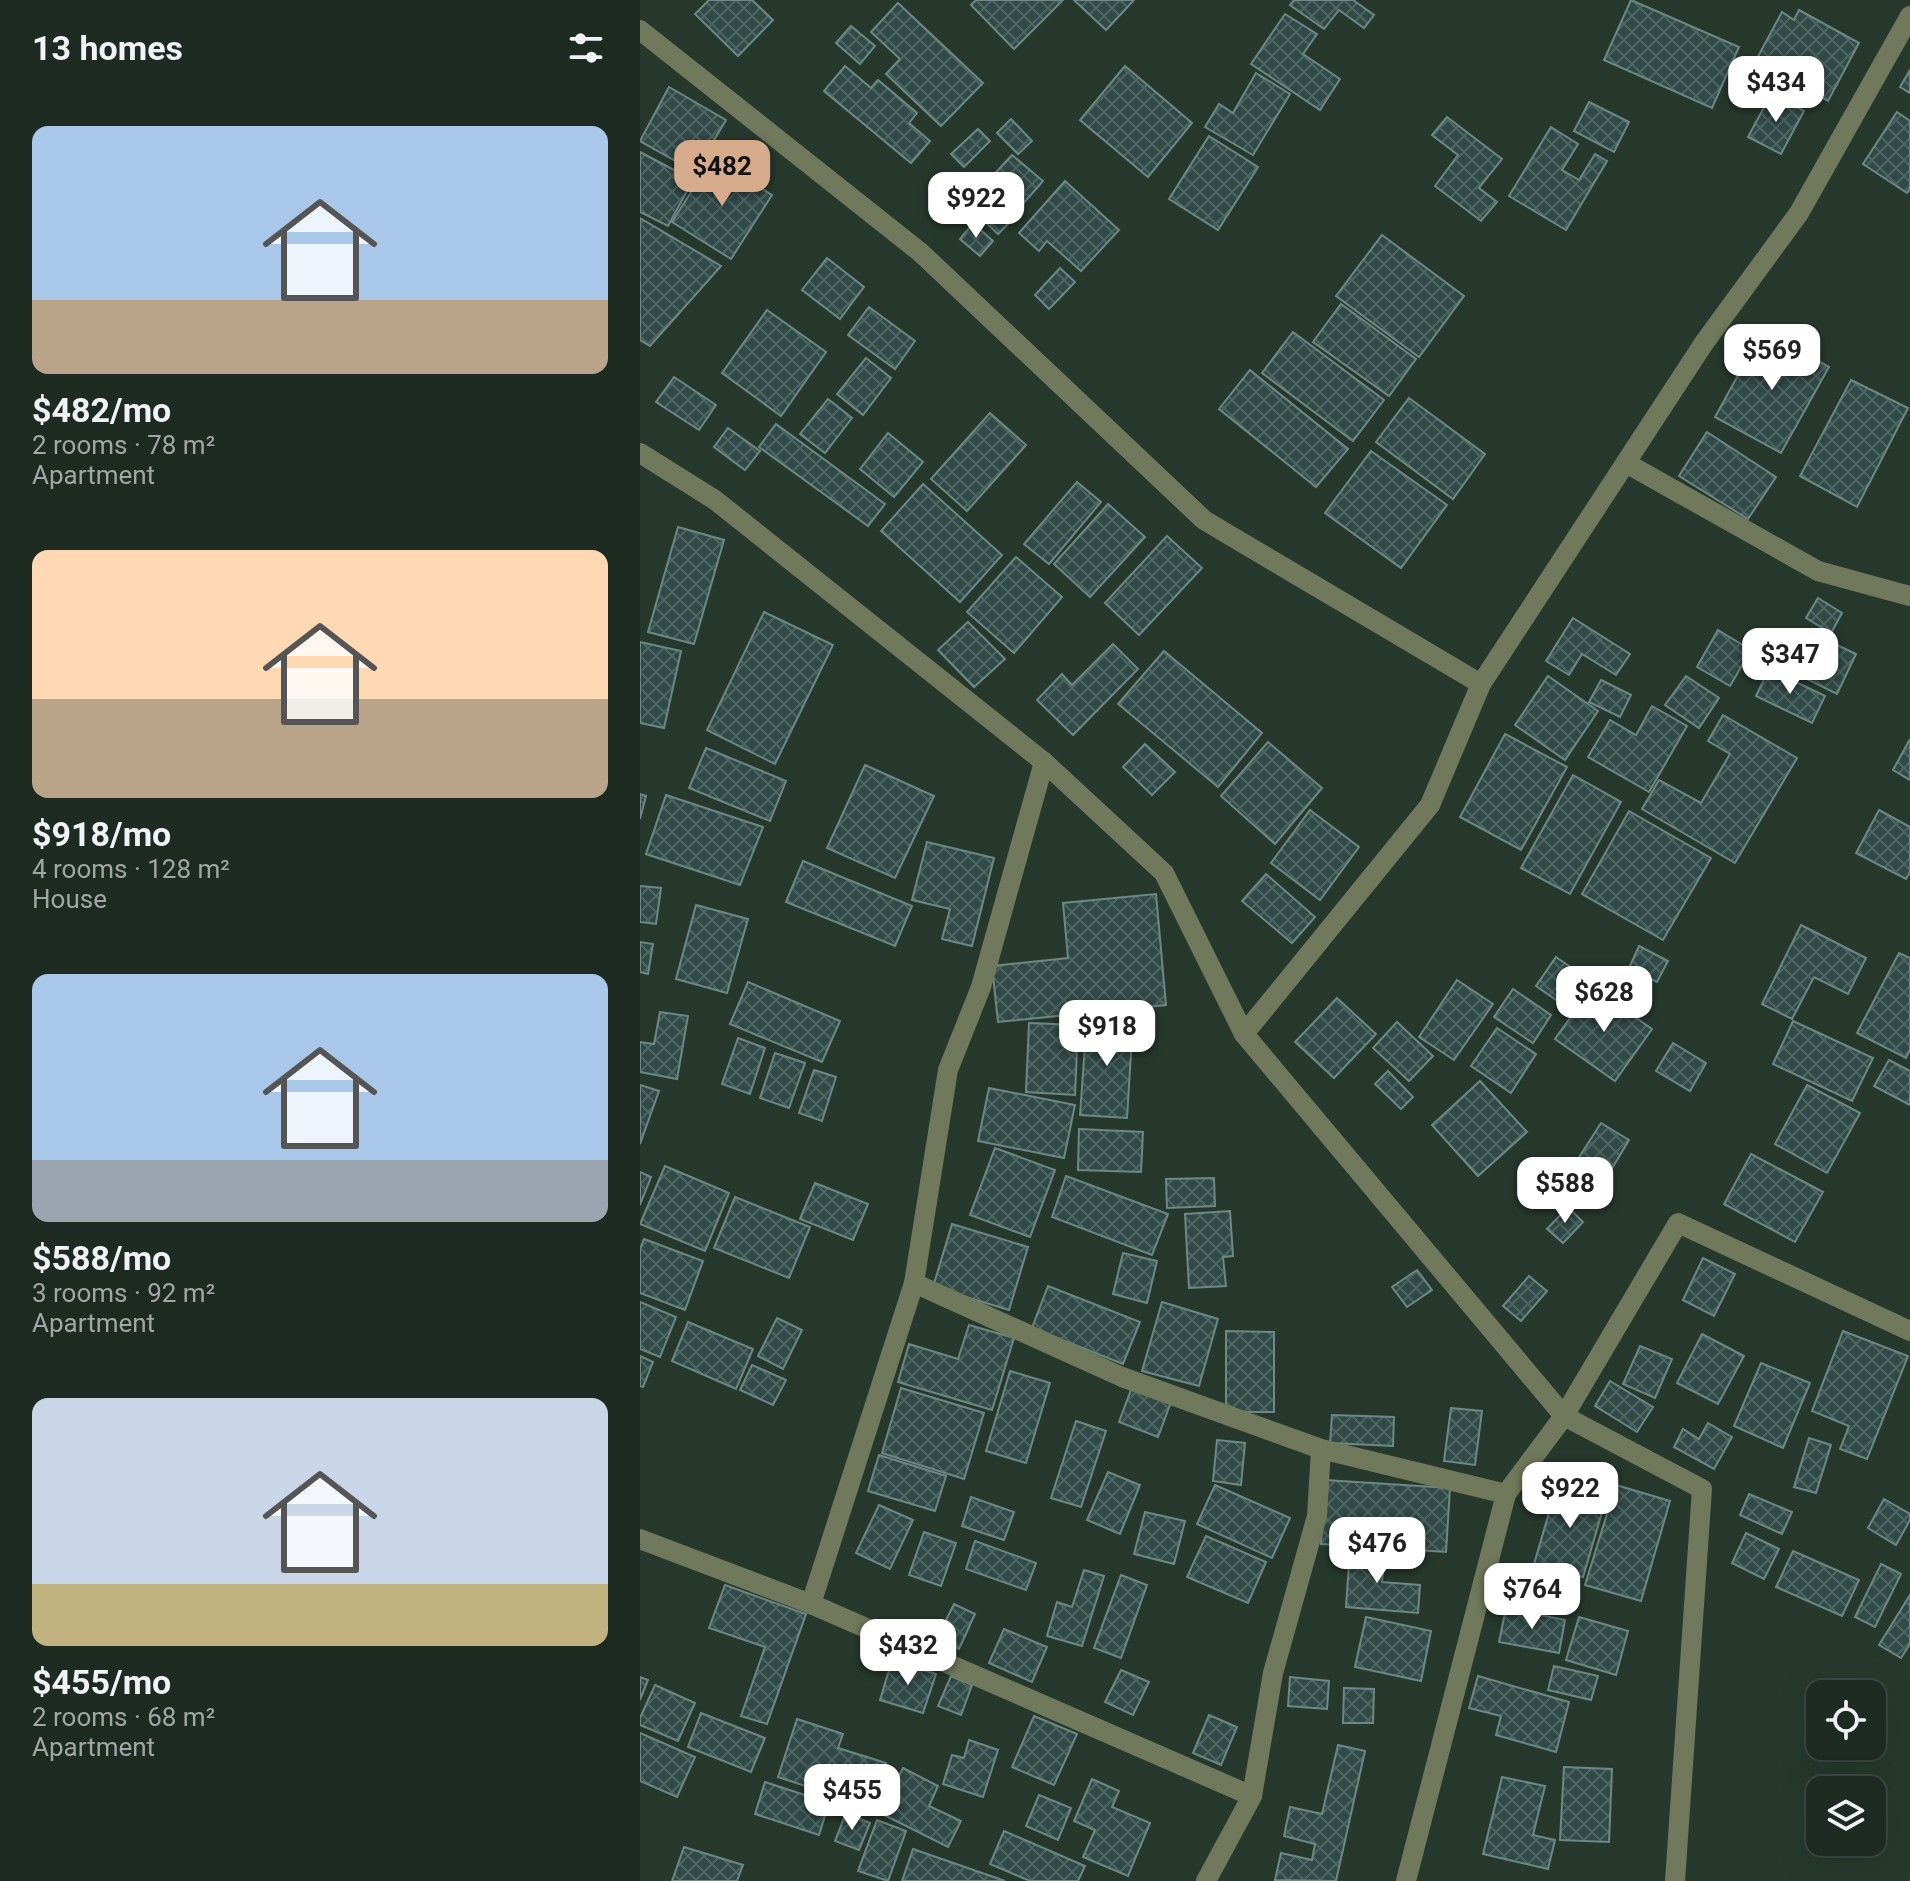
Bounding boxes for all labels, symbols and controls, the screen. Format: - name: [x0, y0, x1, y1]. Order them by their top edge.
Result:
- icon: filters: [564, 26, 608, 70]
- text: 13 homes: [32, 28, 183, 68]
- pin: $434: [1729, 56, 1823, 124]
- text: $434: [1746, 67, 1806, 97]
- pin: $482: [675, 140, 769, 208]
- text: $482: [692, 151, 752, 181]
- pin: $922: [929, 172, 1023, 240]
- icon: home: [248, 178, 392, 322]
- text: $922: [946, 183, 1006, 213]
- pin: $569: [1725, 324, 1819, 392]
- text: $569: [1742, 335, 1802, 365]
- text: $482/mo: [32, 390, 171, 430]
- text: 2 rooms · 78 m²: [32, 430, 215, 460]
- text: Apartment: [32, 460, 155, 490]
- icon: home: [248, 602, 392, 746]
- pin: $347: [1743, 628, 1837, 696]
- text: $347: [1760, 639, 1820, 669]
- text: $918/mo: [32, 814, 171, 854]
- text: 4 rooms · 128 m²: [32, 854, 230, 884]
- text: House: [32, 884, 107, 914]
- pin: $628: [1557, 966, 1651, 1034]
- text: $628: [1574, 977, 1634, 1007]
- pin: $918: [1060, 1000, 1154, 1068]
- text: $918: [1077, 1011, 1137, 1041]
- icon: home: [248, 1026, 392, 1170]
- pin: $588: [1518, 1157, 1612, 1225]
- text: $588: [1535, 1168, 1595, 1198]
- text: $588/mo: [32, 1238, 171, 1278]
- text: 3 rooms · 92 m²: [32, 1278, 215, 1308]
- text: Apartment: [32, 1308, 155, 1338]
- icon: home: [248, 1450, 392, 1594]
- pin: $922: [1523, 1462, 1617, 1530]
- text: $922: [1540, 1473, 1600, 1503]
- pin: $476: [1330, 1517, 1424, 1585]
- text: $476: [1347, 1528, 1407, 1558]
- pin: $764: [1485, 1563, 1579, 1631]
- text: $764: [1502, 1574, 1562, 1604]
- pin: $432: [861, 1619, 955, 1687]
- text: $432: [878, 1630, 938, 1660]
- text: $455/mo: [32, 1662, 171, 1702]
- map controls: [1806, 1680, 1886, 1856]
- button: locate: [1806, 1680, 1886, 1760]
- text: 2 rooms · 68 m²: [32, 1702, 215, 1732]
- text: Apartment: [32, 1732, 155, 1762]
- pin: $455: [805, 1764, 899, 1832]
- text: $455: [822, 1775, 882, 1805]
- button: layers: [1806, 1776, 1886, 1856]

